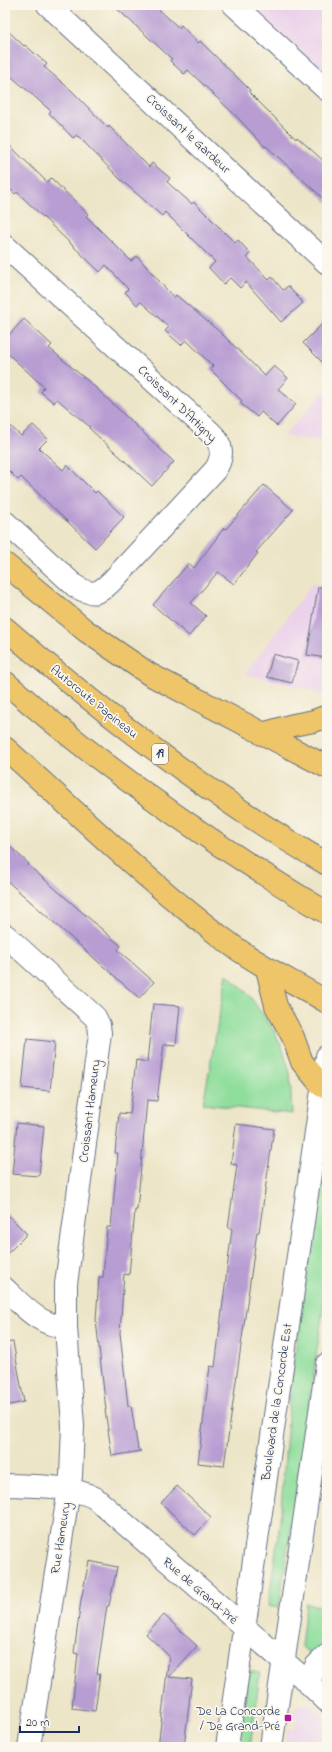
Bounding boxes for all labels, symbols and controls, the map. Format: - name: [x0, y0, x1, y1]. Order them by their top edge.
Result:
- street label: Croissant le Gardeur: [141, 90, 235, 179]
- street label: Croissant D'Artigny: [132, 361, 221, 448]
- street label: Autoroute Papineau: [46, 661, 142, 743]
- road number: 19: [152, 744, 168, 764]
- street label: Croissant Hameury: [74, 1058, 107, 1164]
- street label: Boulevard de la Concorde Est: [256, 1322, 298, 1483]
- street label: Rue Hameury: [46, 1501, 77, 1576]
- street label: Rue de Grand-Pré: [158, 1553, 242, 1629]
- place label: De La Concorde / De Grand-Pré: [195, 1702, 280, 1736]
- scale bar: [20, 1708, 79, 1734]
- marker: De La Concorde / De Grand-Pré: [283, 1713, 293, 1723]
- text: 20 m: [26, 1714, 49, 1732]

